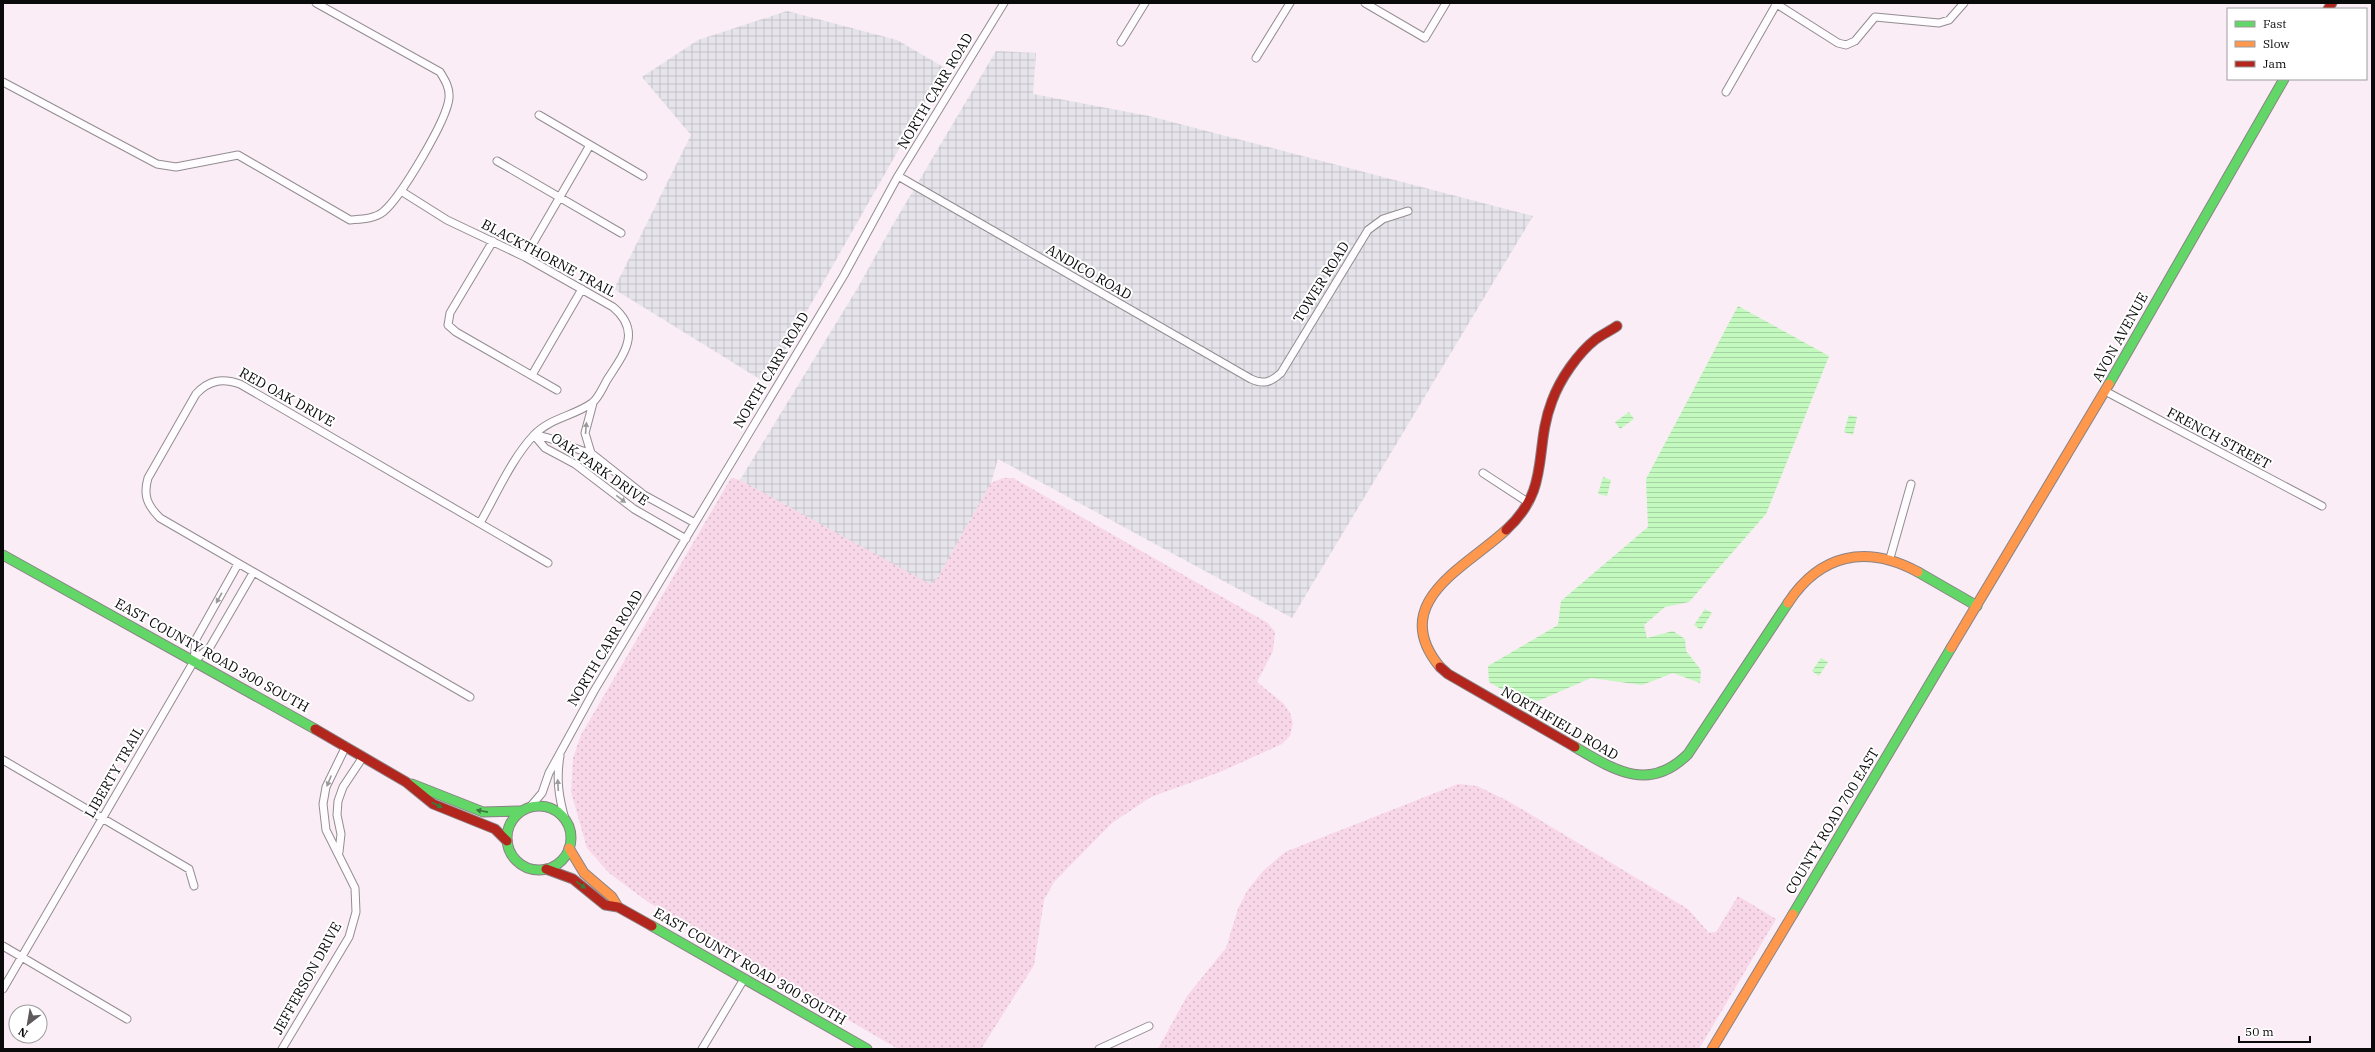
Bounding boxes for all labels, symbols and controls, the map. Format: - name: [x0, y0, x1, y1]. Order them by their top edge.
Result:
- legend: [2227, 8, 2367, 80]
- text: Fast: [2263, 16, 2287, 31]
- street label: NORTH CARR ROAD: [893, 30, 977, 152]
- text: Slow: [2263, 36, 2290, 51]
- text: Jam: [2263, 56, 2287, 71]
- street label: BLACKTHORNE TRAIL: [478, 215, 620, 301]
- street label: TOWER ROAD: [1289, 238, 1353, 326]
- street label: ANDICO ROAD: [1043, 240, 1135, 304]
- street label: AVON AVENUE: [2088, 289, 2152, 385]
- street label: NORTH CARR ROAD: [729, 309, 813, 431]
- street label: RED OAK DRIVE: [236, 363, 338, 431]
- street label: FRENCH STREET: [2164, 403, 2274, 473]
- one-way arrow: [583, 422, 589, 434]
- street label: OAK PARK DRIVE: [548, 429, 652, 509]
- one-way arrow: [615, 495, 626, 504]
- street label: NORTH CARR ROAD: [563, 587, 647, 709]
- one-way arrow: [215, 592, 222, 604]
- street label: EAST COUNTY ROAD 300 SOUTH: [112, 594, 312, 716]
- street label: NORTHFIELD ROAD: [1498, 682, 1622, 764]
- street label: LIBERTY TRAIL: [80, 723, 148, 821]
- street label: COUNTY ROAD 700 EAST: [1781, 745, 1883, 897]
- one-way arrow: [325, 776, 331, 788]
- one-way arrow: [555, 778, 561, 791]
- one-way arrow: [431, 802, 443, 809]
- one-way arrow: [475, 808, 488, 814]
- one-way arrow: [576, 881, 586, 889]
- street label: EAST COUNTY ROAD 300 SOUTH: [650, 903, 850, 1029]
- street label: JEFFERSON DRIVE: [269, 918, 345, 1038]
- north arrow: [8, 1004, 48, 1044]
- scale bar: [2239, 1018, 2310, 1044]
- text: N: [15, 1024, 30, 1041]
- text: 50 m: [2245, 1024, 2274, 1039]

